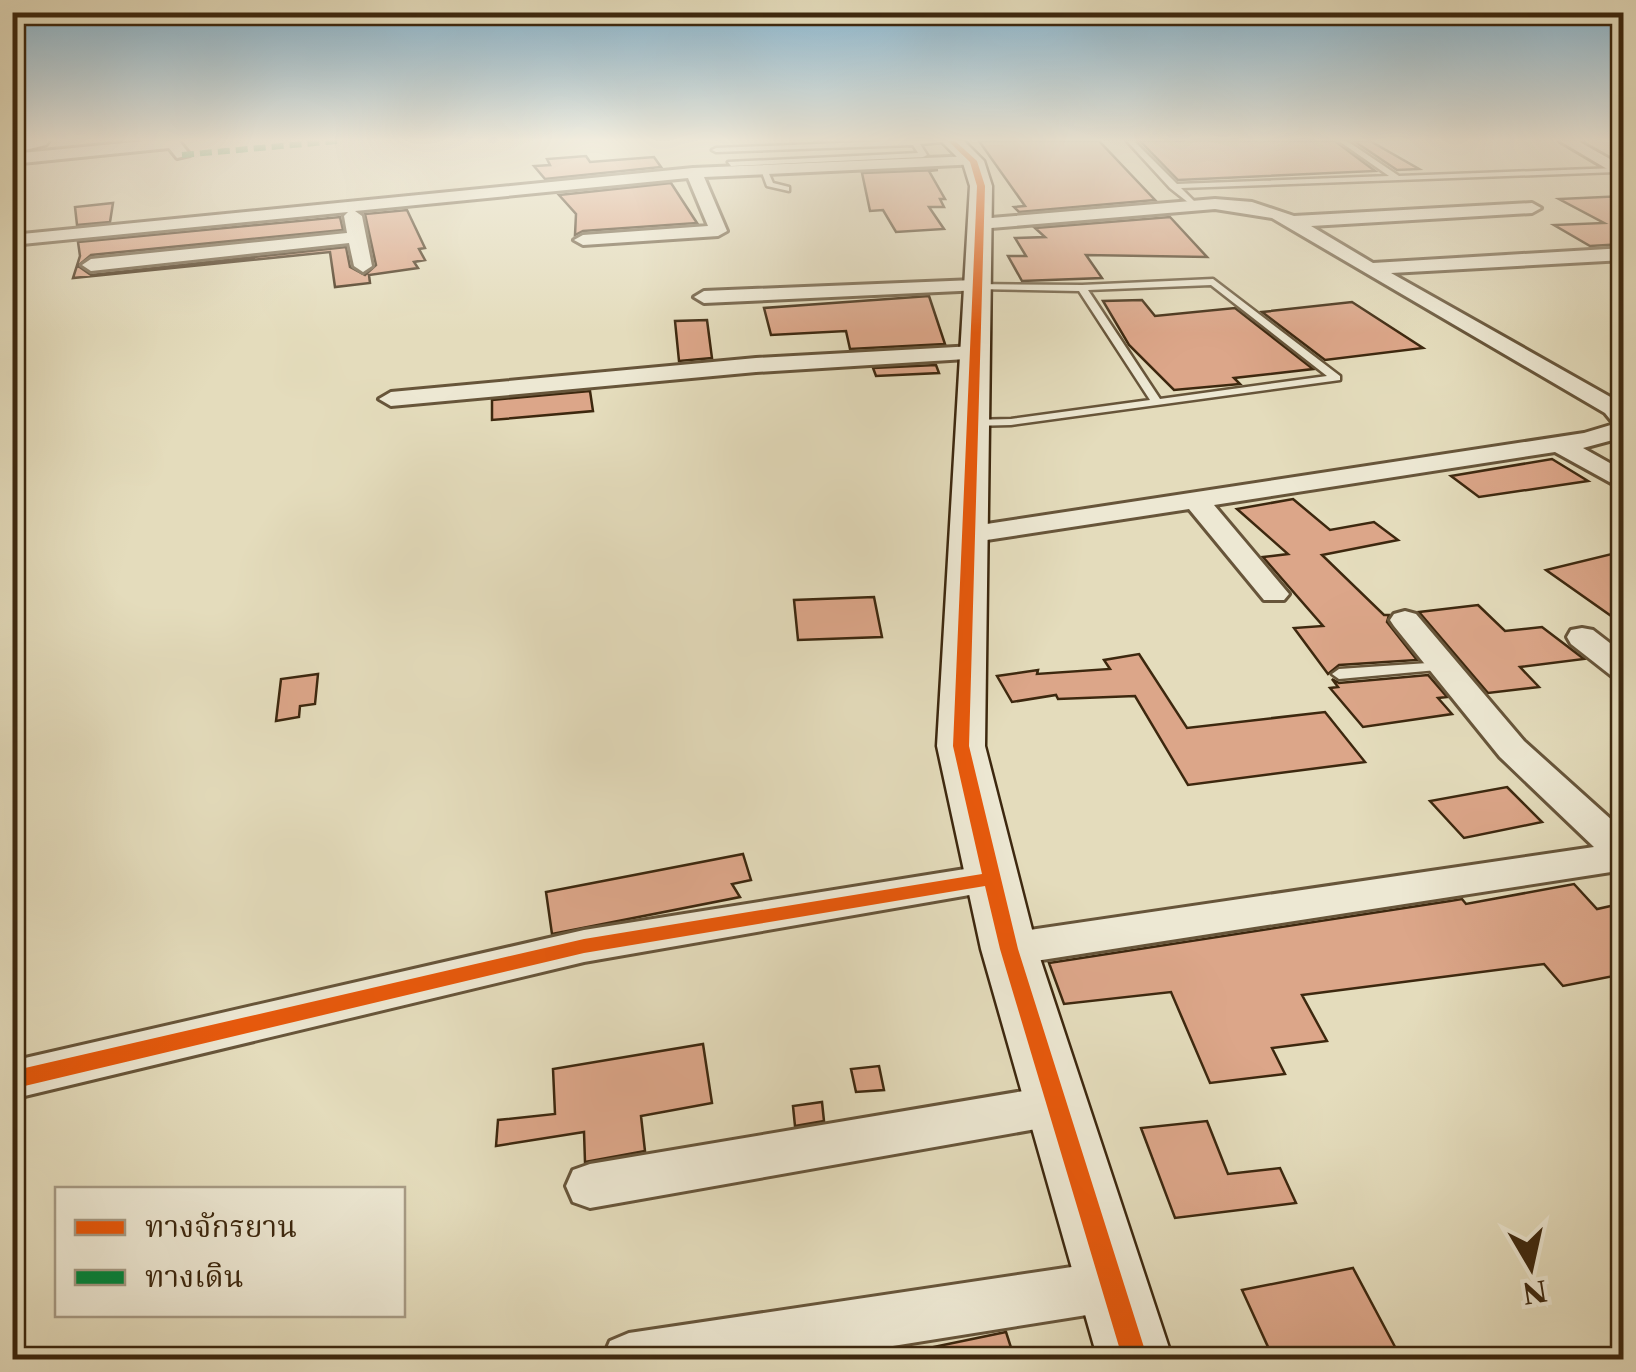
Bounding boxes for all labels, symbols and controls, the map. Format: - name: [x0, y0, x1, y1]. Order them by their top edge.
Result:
- legend: [55, 1187, 405, 1317]
- text: ทางจักรยาน: [145, 1208, 297, 1245]
- north arrow: [1481, 1217, 1581, 1317]
- text: ทางเดิน: [145, 1258, 244, 1295]
- text: N: [1520, 1273, 1550, 1310]

